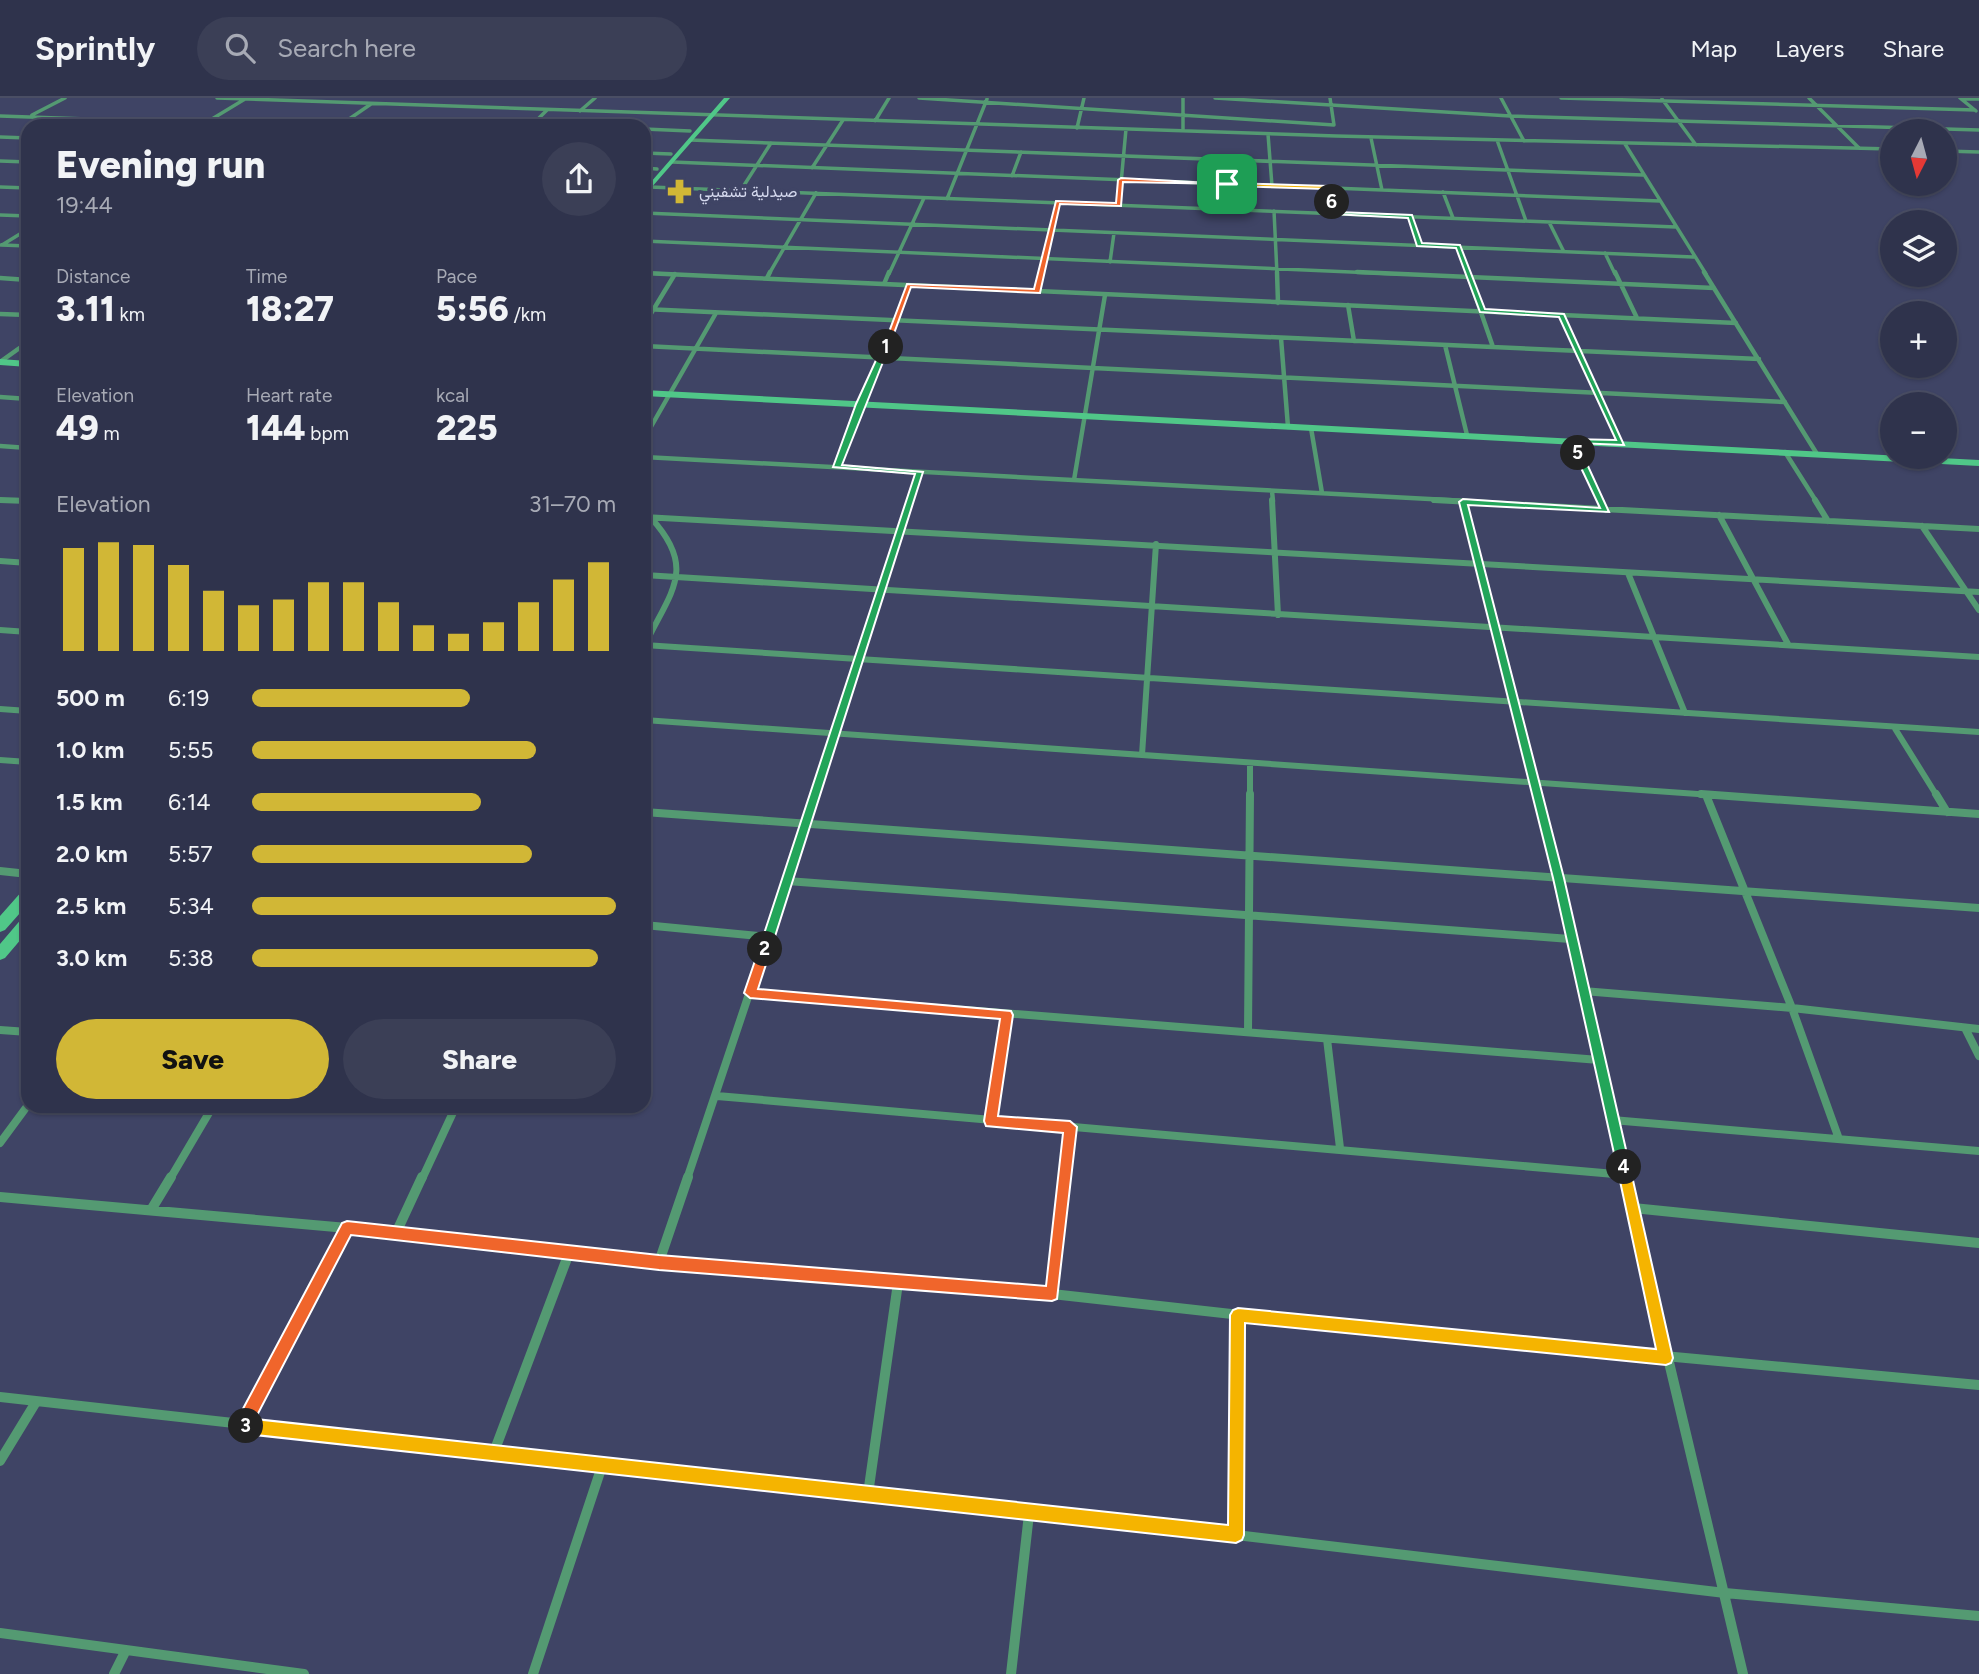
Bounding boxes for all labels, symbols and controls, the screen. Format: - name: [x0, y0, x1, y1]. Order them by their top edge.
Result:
- search box: [197, 17, 687, 80]
- text: Sprintly: [35, 29, 155, 68]
- icon: search: [221, 29, 259, 67]
- text: Search here: [277, 32, 416, 64]
- text: Map: [1690, 34, 1737, 63]
- text: Layers: [1775, 34, 1844, 63]
- text: Share: [1882, 34, 1944, 63]
- north arrow: [1880, 119, 1956, 196]
- map controls: [1880, 119, 1957, 469]
- text: Evening run: [56, 142, 265, 188]
- button: share: [542, 142, 616, 216]
- pin: [1197, 154, 1257, 214]
- icon: arrive: [1208, 165, 1246, 203]
- pharmacy icon: صيدلية تشفيني: [665, 177, 693, 205]
- place label: صيدلية تشفيني: [699, 182, 797, 205]
- pin: 6: [1314, 184, 1350, 220]
- text: 6: [1326, 190, 1337, 213]
- text: 19:44: [56, 191, 113, 219]
- button: layers: [1880, 210, 1957, 287]
- text: Distance: [56, 265, 130, 288]
- text: Time: [246, 265, 287, 288]
- text: Pace: [436, 265, 477, 288]
- text: 3.11: [56, 288, 115, 330]
- text: 18:27: [246, 288, 334, 330]
- text: 5:56: [436, 288, 509, 330]
- button: +: [1880, 301, 1957, 378]
- text: km: [115, 303, 145, 326]
- text: /km: [509, 303, 546, 326]
- pin: 1: [868, 330, 903, 364]
- text: 1: [881, 335, 890, 358]
- text: Elevation: [56, 384, 134, 407]
- text: Heart rate: [246, 384, 332, 407]
- text: kcal: [436, 384, 469, 407]
- button: −: [1880, 392, 1957, 469]
- text: 49: [56, 407, 99, 449]
- text: 144: [246, 407, 306, 449]
- text: 225: [436, 407, 498, 449]
- text: m: [99, 422, 120, 445]
- text: bpm: [306, 422, 349, 445]
- pin: 5: [1560, 436, 1596, 470]
- text: 5: [1572, 441, 1583, 464]
- text: Elevation: [56, 490, 151, 518]
- text: 31–70 m: [529, 490, 616, 518]
- text: 500 m: [56, 684, 125, 712]
- text: 6:19: [168, 684, 209, 712]
- text: 1.0 km: [56, 736, 124, 764]
- text: 5:55: [168, 736, 214, 764]
- text: 1.5 km: [56, 788, 123, 816]
- text: 6:14: [168, 788, 211, 816]
- text: 2.0 km: [56, 840, 128, 868]
- text: 5:57: [168, 840, 213, 868]
- text: 2.5 km: [56, 892, 126, 920]
- text: 5:34: [168, 892, 214, 920]
- pin: 2: [748, 932, 782, 966]
- text: 2: [759, 937, 770, 960]
- text: 3.0 km: [56, 944, 127, 972]
- text: 5:38: [168, 944, 214, 972]
- button: Save: [56, 1019, 329, 1099]
- button: Share: [343, 1019, 616, 1099]
- pin: 4: [1606, 1150, 1642, 1184]
- text: 4: [1617, 1155, 1630, 1178]
- pin: 3: [229, 1408, 264, 1444]
- text: 3: [240, 1414, 251, 1437]

